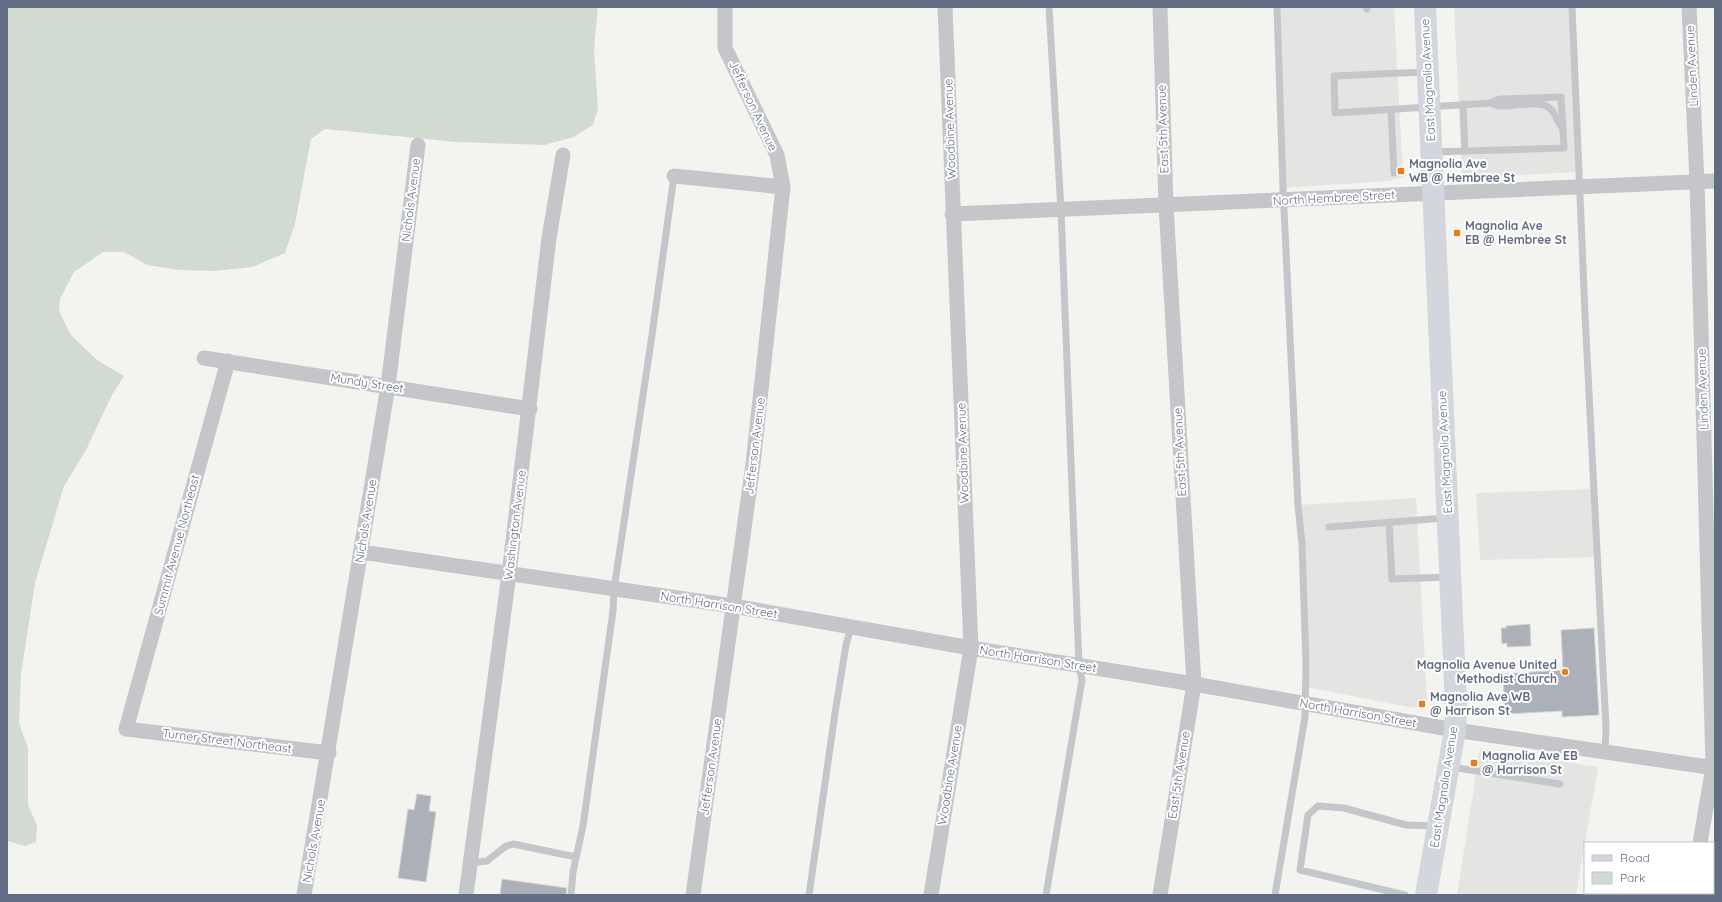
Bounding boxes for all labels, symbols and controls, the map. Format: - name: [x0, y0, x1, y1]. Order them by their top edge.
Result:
- street label: East Magnolia Avenue: [1417, 18, 1438, 142]
- street label: Linden Avenue: [1682, 25, 1701, 107]
- street label: Jefferson Avenue: [726, 58, 781, 153]
- street label: Woodbine Avenue: [940, 78, 959, 180]
- street label: East 5th Avenue: [1153, 84, 1172, 174]
- place label: Magnolia Ave WB @ Hembree St: [1409, 156, 1515, 185]
- street label: Nichols Avenue: [398, 157, 423, 243]
- marker: Magnolia Ave WB @ Hembree St: [1396, 166, 1406, 176]
- street label: North Hembree Street: [1272, 187, 1395, 208]
- place label: Magnolia Ave EB @ Hembree St: [1465, 218, 1567, 247]
- marker: Magnolia Ave EB @ Hembree St: [1452, 228, 1462, 238]
- street label: Linden Avenue: [1694, 348, 1711, 430]
- street label: Mundy Street: [329, 369, 405, 396]
- street label: East Magnolia Avenue: [1434, 390, 1455, 514]
- street label: Jefferson Avenue: [741, 396, 768, 495]
- street label: Woodbine Avenue: [953, 402, 972, 504]
- street label: East 5th Avenue: [1170, 407, 1189, 497]
- street label: Washington Avenue: [500, 469, 529, 581]
- street label: Summit Avenue Northeast: [151, 473, 203, 617]
- street label: Nichols Avenue: [352, 478, 380, 564]
- street label: North Harrison Street: [659, 588, 779, 621]
- street label: North Harrison Street: [978, 642, 1098, 675]
- place label: Magnolia Avenue United Methodist Church: [1417, 657, 1557, 686]
- marker: Magnolia Avenue United Methodist Church: [1560, 667, 1570, 677]
- place label: Magnolia Ave WB @ Harrison St: [1430, 689, 1530, 718]
- street label: North Harrison Street: [1298, 695, 1418, 730]
- marker: Magnolia Ave WB @ Harrison St: [1417, 699, 1427, 709]
- street label: Jefferson Avenue: [696, 717, 725, 816]
- street label: Woodbine Avenue: [934, 724, 965, 826]
- street label: Turner Street Northeast: [162, 725, 293, 756]
- street label: East Magnolia Avenue: [1426, 725, 1461, 849]
- street label: East 5th Avenue: [1164, 730, 1193, 820]
- place label: Magnolia Ave EB @ Harrison St: [1482, 748, 1578, 777]
- marker: Magnolia Ave EB @ Harrison St: [1469, 758, 1479, 768]
- street label: Nichols Avenue: [299, 798, 328, 884]
- legend: [1584, 842, 1714, 894]
- text: Road: [1620, 850, 1650, 865]
- text: Park: [1620, 870, 1645, 885]

